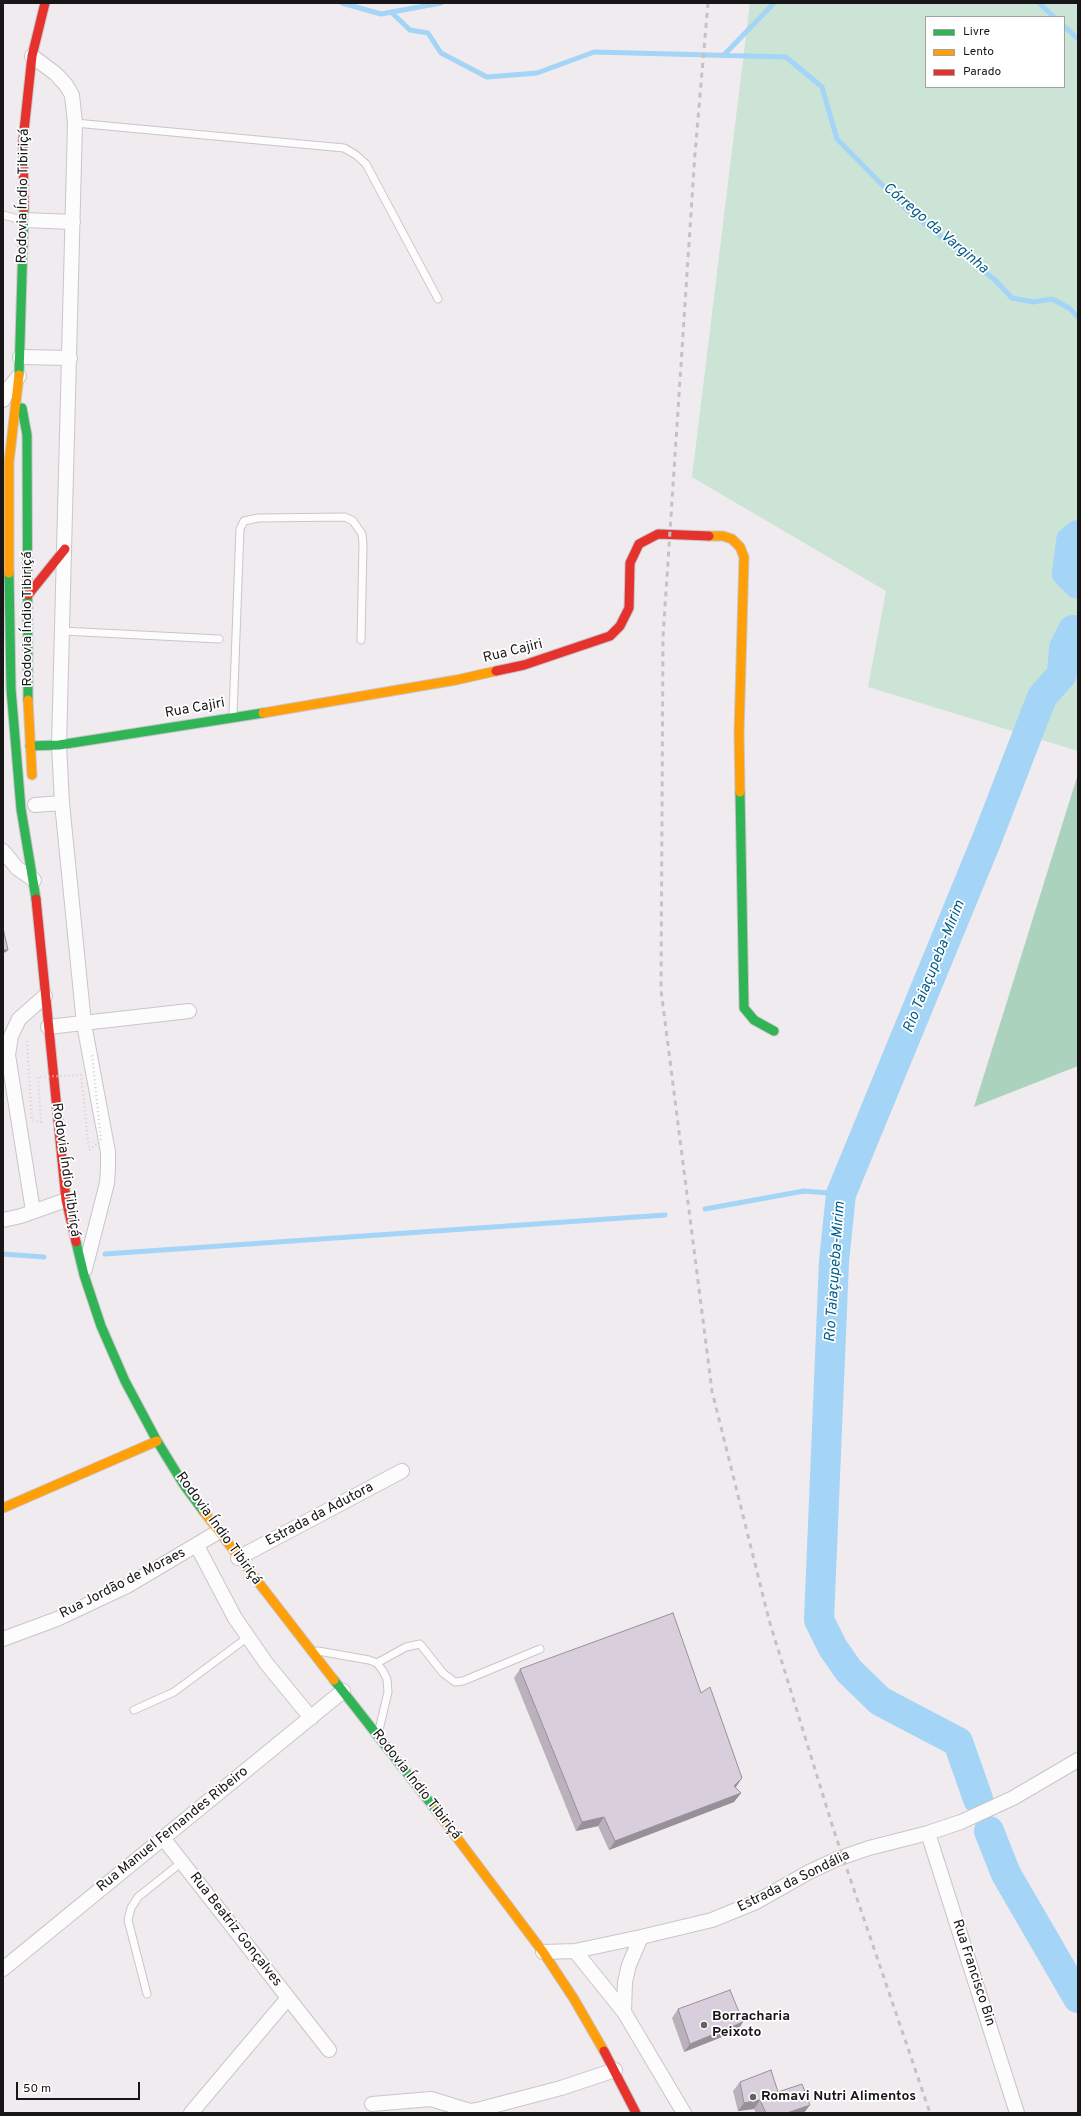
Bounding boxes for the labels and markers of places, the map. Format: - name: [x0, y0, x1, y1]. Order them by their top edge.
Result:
- place label: Borracharia Peixoto: [712, 2009, 790, 2042]
- marker: Borracharia Peixoto: [699, 2020, 709, 2030]
- place label: Romavi Nutri Alimentos: [761, 2089, 916, 2105]
- marker: Romavi Nutri Alimentos: [748, 2092, 758, 2102]

